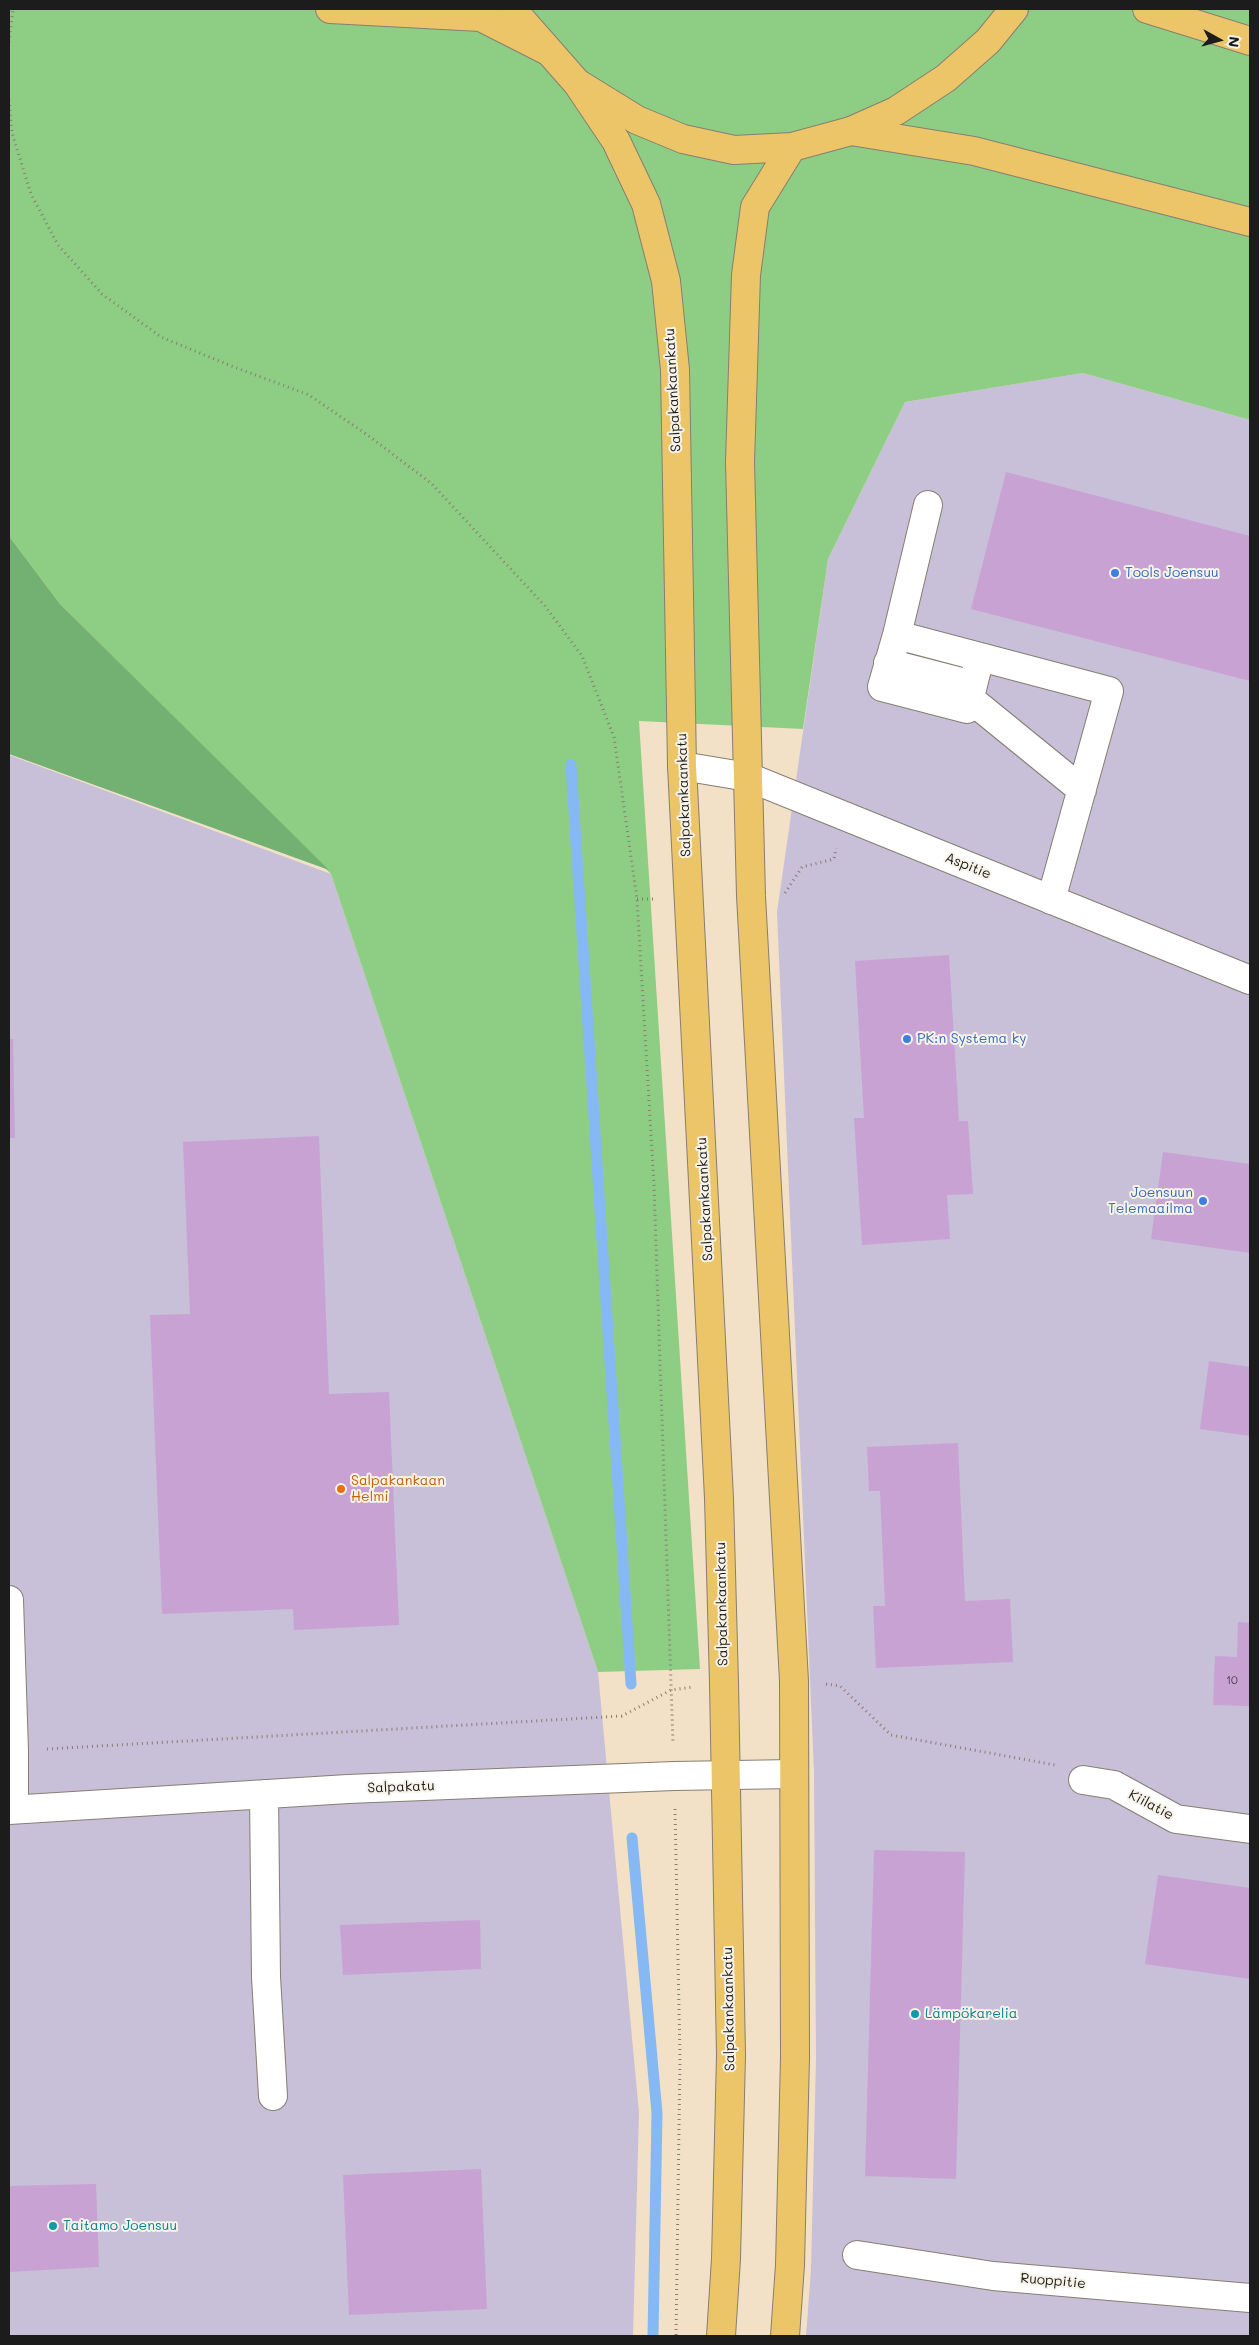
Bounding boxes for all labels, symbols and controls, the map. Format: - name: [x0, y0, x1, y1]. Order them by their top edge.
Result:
- north arrow: [1194, 15, 1244, 65]
- text: N: [1224, 35, 1244, 48]
- street label: Salpakankaankatu: [661, 328, 685, 452]
- place label: Tools Joensuu: [1125, 565, 1219, 581]
- marker: Tools Joensuu: [1109, 567, 1121, 579]
- street label: Salpakankaankatu: [673, 733, 695, 857]
- street label: Aspitie: [942, 849, 994, 883]
- place label: PK:n Systema ky: [917, 1031, 1027, 1047]
- marker: PK:n Systema ky: [901, 1033, 913, 1045]
- street label: Salpakankaankatu: [693, 1137, 717, 1261]
- place label: Joensuun Telemaailma: [1108, 1185, 1193, 1218]
- marker: Joensuun Telemaailma: [1197, 1195, 1209, 1207]
- place label: Salpakankaan Helmi: [351, 1473, 445, 1505]
- marker: Salpakankaan Helmi: [335, 1483, 347, 1495]
- street label: Salpakankaankatu: [713, 1542, 731, 1666]
- house number: 10: [1226, 1674, 1238, 1688]
- street label: Salpakatu: [367, 1777, 435, 1797]
- street label: Kiilatie: [1126, 1786, 1176, 1824]
- street label: Salpakankaankatu: [720, 1947, 738, 2071]
- place label: Lämpökarelia: [925, 2006, 1018, 2022]
- marker: Lämpökarelia: [909, 2008, 921, 2020]
- place label: Taitamo Joensuu: [63, 2218, 177, 2234]
- marker: Taitamo Joensuu: [47, 2220, 59, 2232]
- street label: Ruoppitie: [1020, 2270, 1086, 2292]

